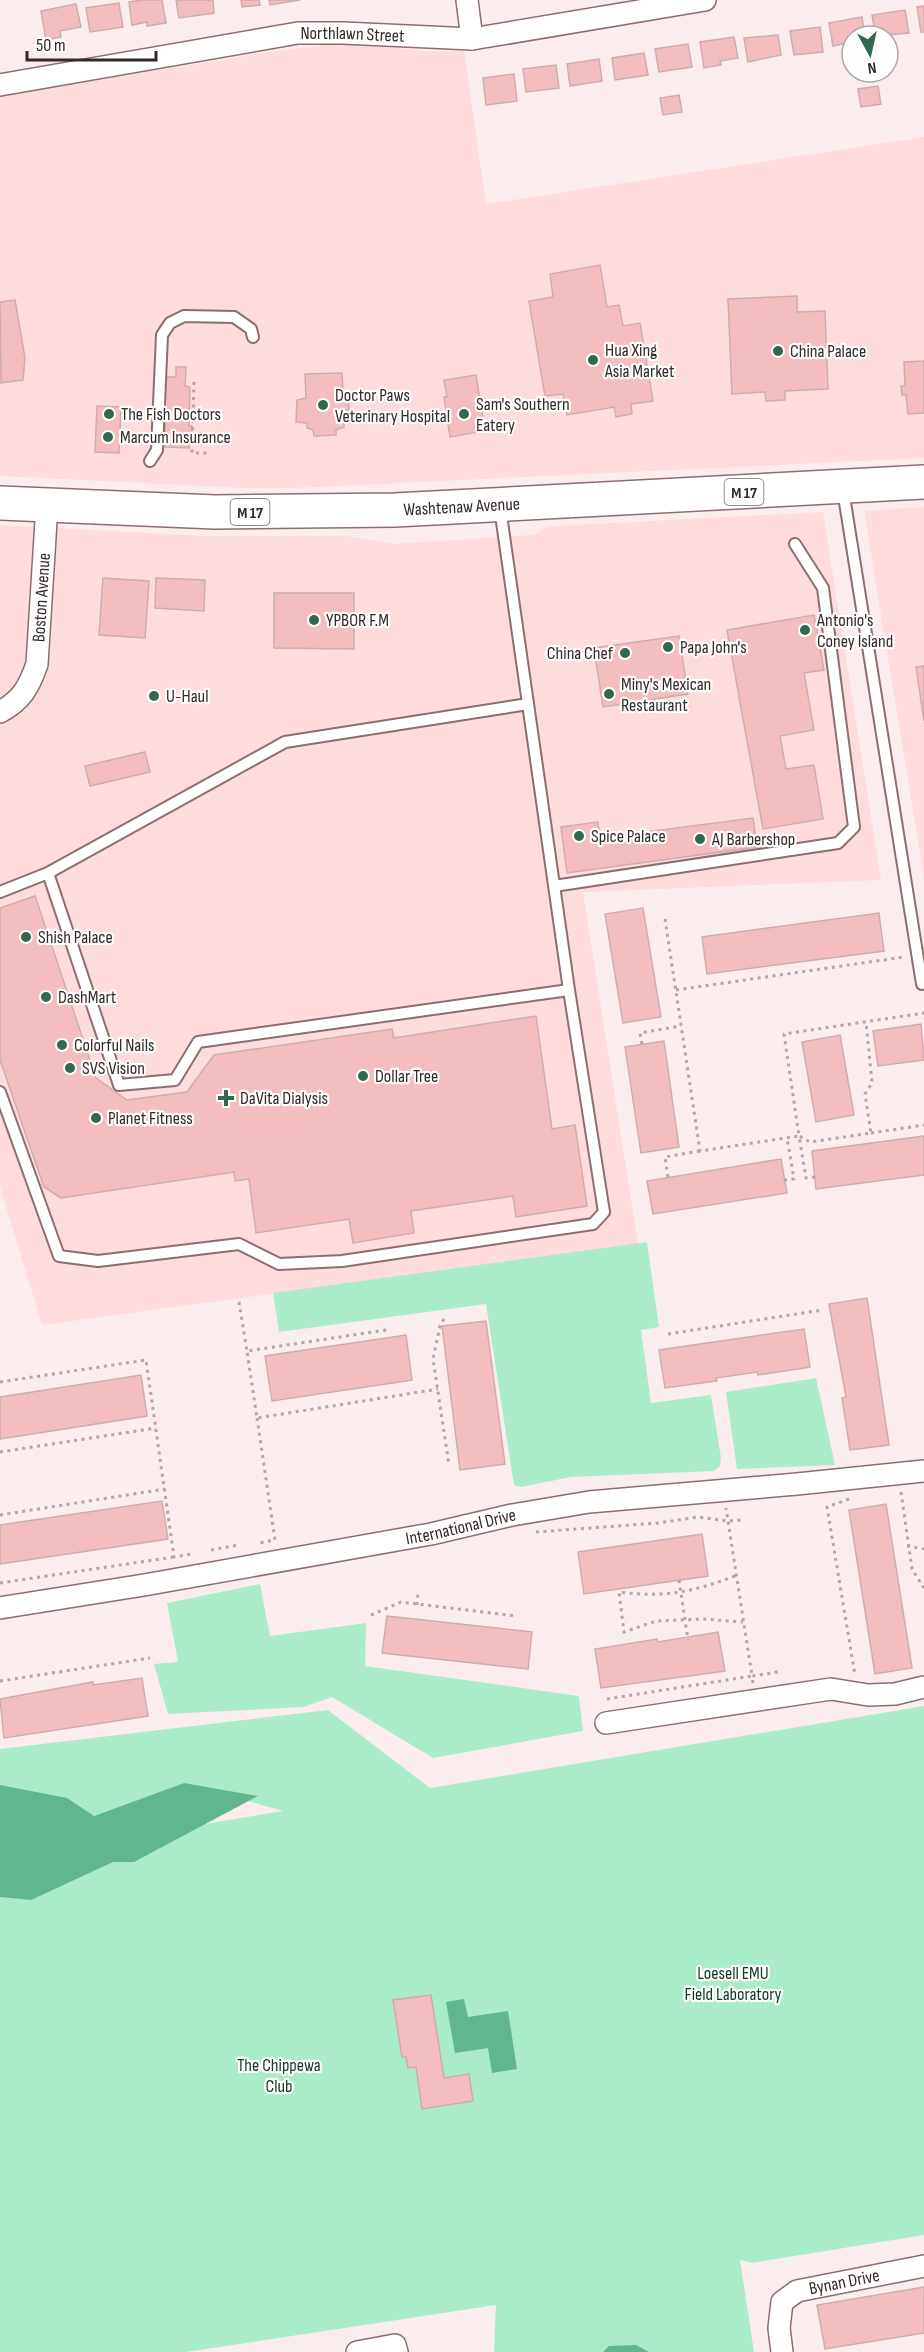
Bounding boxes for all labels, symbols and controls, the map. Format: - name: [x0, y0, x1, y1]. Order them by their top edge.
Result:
- street label: Northlawn Street: [300, 23, 406, 47]
- scale bar: [27, 24, 156, 62]
- north arrow: [840, 24, 900, 84]
- text: 50 m: [36, 35, 66, 56]
- text: N: [866, 57, 877, 77]
- place label: Hua Xing Asia Market: [604, 340, 675, 382]
- place label: China Palace: [790, 341, 866, 362]
- marker: China Palace: [771, 344, 785, 358]
- marker: Hua Xing Asia Market: [586, 353, 600, 367]
- place label: Doctor Paws Veterinary Hospital: [335, 385, 450, 427]
- place label: Sam's Southern Eatery: [476, 394, 570, 436]
- marker: Doctor Paws Veterinary Hospital: [316, 398, 330, 412]
- place label: The Fish Doctors: [121, 404, 221, 425]
- marker: The Fish Doctors: [102, 407, 116, 421]
- marker: Sam's Southern Eatery: [457, 407, 471, 421]
- place label: Marcum Insurance: [120, 427, 231, 448]
- marker: Marcum Insurance: [101, 430, 115, 444]
- road number: M 17: [724, 479, 764, 505]
- street label: Washtenaw Avenue: [403, 493, 521, 521]
- road number: M 17: [230, 499, 270, 525]
- street label: Boston Avenue: [28, 552, 55, 643]
- place label: YPBOR F.M: [326, 610, 389, 631]
- place label: Antonio's Coney Island: [816, 610, 893, 652]
- marker: YPBOR F.M: [307, 613, 321, 627]
- marker: Antonio's Coney Island: [798, 623, 812, 637]
- place label: Papa John's: [680, 637, 747, 658]
- marker: Papa John's: [661, 640, 675, 654]
- place label: China Chef: [547, 643, 614, 664]
- marker: China Chef: [618, 646, 632, 660]
- place label: Miny's Mexican Restaurant: [621, 674, 711, 716]
- place label: U-Haul: [166, 686, 208, 707]
- marker: Miny's Mexican Restaurant: [602, 687, 616, 701]
- marker: U-Haul: [147, 689, 161, 703]
- place label: Spice Palace: [591, 826, 666, 847]
- marker: Spice Palace: [572, 829, 586, 843]
- place label: AJ Barbershop: [711, 829, 795, 850]
- marker: AJ Barbershop: [693, 832, 707, 846]
- place label: Shish Palace: [38, 927, 113, 948]
- marker: Shish Palace: [19, 930, 33, 944]
- place label: DashMart: [58, 987, 117, 1008]
- marker: DashMart: [39, 990, 53, 1004]
- place label: Colorful Nails: [74, 1035, 154, 1056]
- marker: Colorful Nails: [55, 1038, 69, 1052]
- place label: SVS Vision: [82, 1058, 145, 1079]
- marker: SVS Vision: [63, 1061, 77, 1075]
- place label: Dollar Tree: [375, 1066, 438, 1087]
- marker: Dollar Tree: [356, 1069, 370, 1083]
- place label: DaVita Dialysis: [240, 1088, 328, 1109]
- marker: DaVita Dialysis: [217, 1089, 235, 1107]
- place label: Planet Fitness: [108, 1108, 193, 1129]
- marker: Planet Fitness: [89, 1111, 103, 1125]
- street label: International Drive: [404, 1505, 518, 1549]
- park label: Loesell EMU Field Laboratory: [685, 1963, 781, 2005]
- park label: The Chippewa Club: [237, 2055, 321, 2097]
- street label: Bynan Drive: [807, 2265, 881, 2299]

